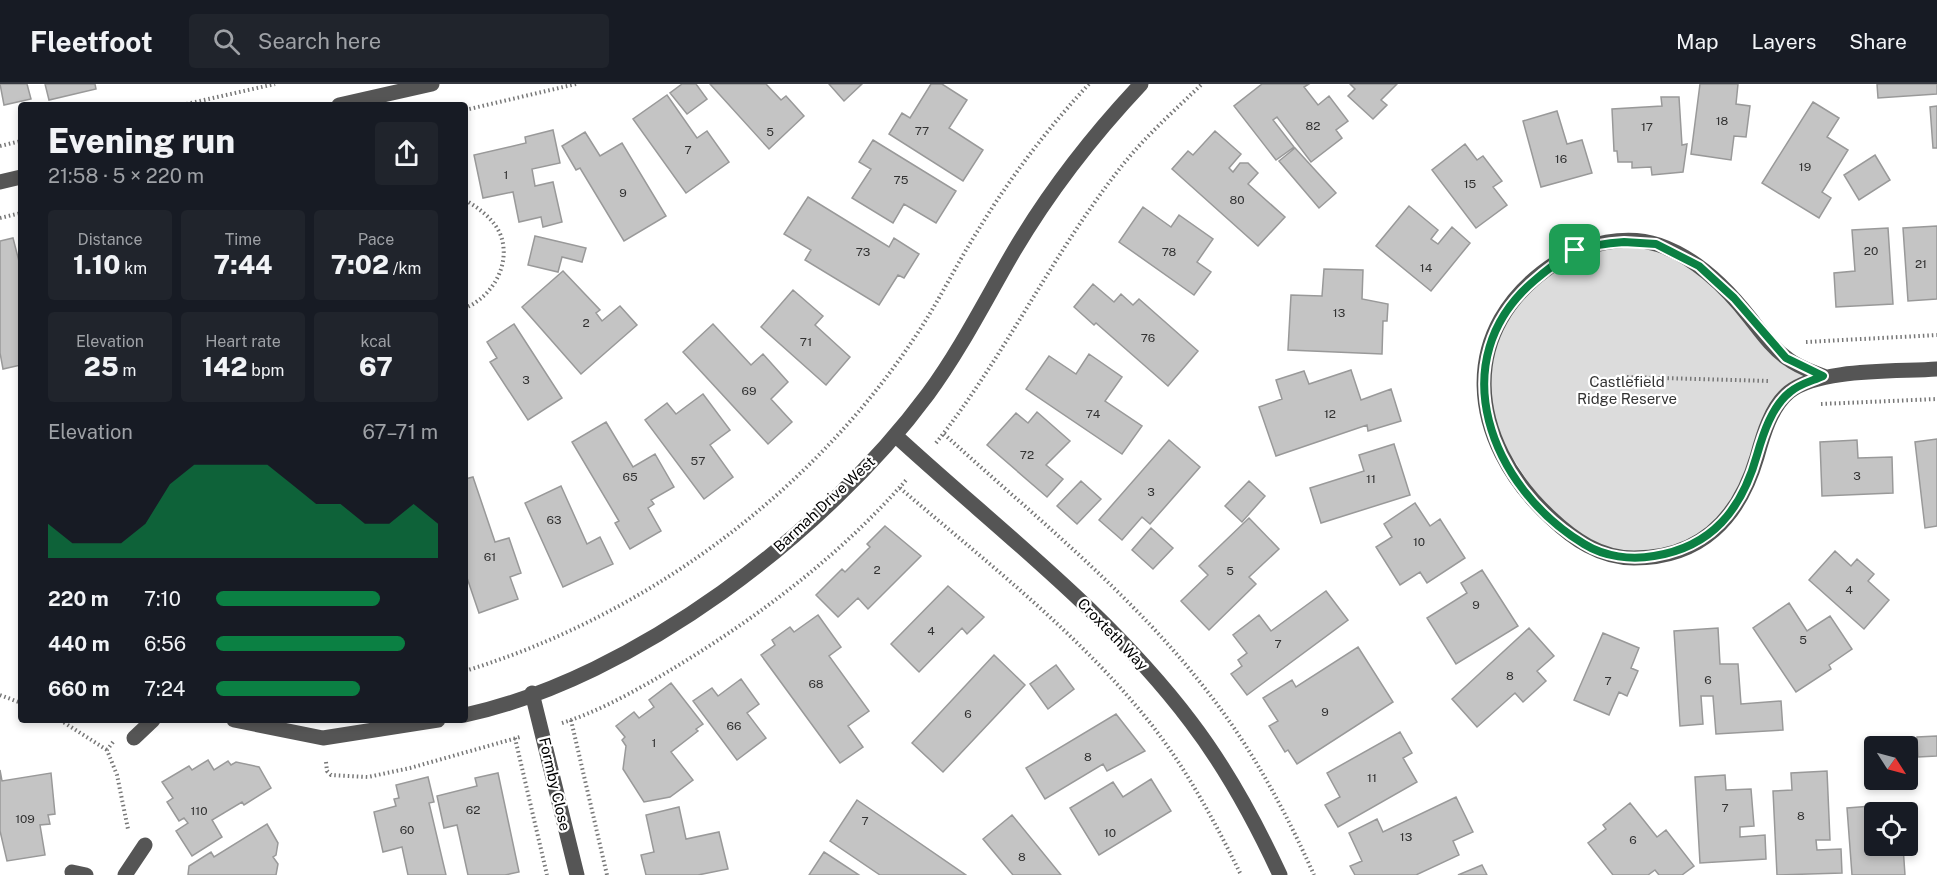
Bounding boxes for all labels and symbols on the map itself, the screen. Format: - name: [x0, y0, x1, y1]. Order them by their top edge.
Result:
- house number: 18: [1716, 114, 1729, 128]
- house number: 82: [1306, 119, 1320, 133]
- house number: 17: [1641, 120, 1653, 134]
- house number: 77: [915, 124, 929, 138]
- house number: 5: [766, 125, 774, 139]
- house number: 7: [684, 143, 692, 157]
- house number: 16: [1555, 152, 1567, 166]
- house number: 19: [1799, 160, 1811, 174]
- house number: 1: [504, 168, 508, 182]
- house number: 75: [894, 173, 909, 187]
- house number: 15: [1464, 177, 1477, 191]
- house number: 9: [619, 186, 627, 200]
- house number: 80: [1229, 193, 1245, 207]
- pin: [1549, 224, 1600, 275]
- house number: 20: [1864, 244, 1878, 258]
- house number: 73: [856, 245, 870, 259]
- house number: 78: [1162, 245, 1177, 259]
- house number: 21: [1915, 257, 1927, 271]
- house number: 14: [1420, 261, 1433, 275]
- house number: 13: [1333, 306, 1345, 320]
- house number: 2: [582, 316, 590, 330]
- house number: 76: [1141, 331, 1155, 345]
- house number: 71: [800, 335, 812, 349]
- house number: 3: [522, 373, 530, 387]
- park label: Castlefield Ridge Reserve: [1577, 373, 1677, 407]
- house number: 69: [742, 384, 756, 398]
- house number: 74: [1086, 407, 1101, 421]
- house number: 12: [1324, 407, 1336, 421]
- house number: 72: [1020, 448, 1034, 462]
- street label: Barmah Drive West: [770, 453, 878, 555]
- house number: 57: [691, 454, 705, 468]
- house number: 3: [1853, 469, 1861, 483]
- house number: 65: [622, 470, 638, 484]
- house number: 11: [1366, 472, 1376, 486]
- house number: 3: [1147, 485, 1155, 499]
- house number: 63: [547, 513, 561, 527]
- house number: 10: [1413, 535, 1425, 549]
- house number: 61: [484, 550, 496, 564]
- house number: 2: [873, 563, 881, 577]
- house number: 5: [1226, 564, 1234, 578]
- house number: 4: [1845, 583, 1853, 597]
- street label: Croxteth Way: [1074, 594, 1152, 674]
- house number: 9: [1472, 598, 1480, 612]
- house number: 4: [927, 624, 935, 638]
- house number: 5: [1799, 633, 1807, 647]
- house number: 7: [1274, 637, 1282, 651]
- house number: 8: [1506, 669, 1514, 683]
- house number: 6: [1704, 673, 1712, 687]
- house number: 7: [1604, 674, 1612, 688]
- house number: 68: [808, 677, 824, 691]
- house number: 9: [1321, 705, 1329, 719]
- house number: 6: [964, 707, 972, 721]
- house number: 66: [727, 719, 741, 733]
- street label: Formby Close: [536, 736, 574, 832]
- house number: 1: [652, 736, 656, 750]
- north arrow: [1864, 736, 1918, 790]
- house number: 8: [1084, 750, 1092, 764]
- house number: 11: [1367, 771, 1377, 785]
- house number: 7: [1721, 801, 1729, 815]
- house number: 62: [466, 803, 480, 817]
- house number: 110: [190, 804, 208, 818]
- house number: 8: [1797, 809, 1805, 823]
- house number: 109: [15, 812, 35, 826]
- house number: 7: [861, 814, 869, 828]
- house number: 60: [400, 823, 414, 837]
- house number: 10: [1104, 826, 1116, 840]
- house number: 13: [1400, 830, 1412, 844]
- house number: 6: [1629, 833, 1637, 847]
- house number: 8: [1018, 850, 1026, 864]

